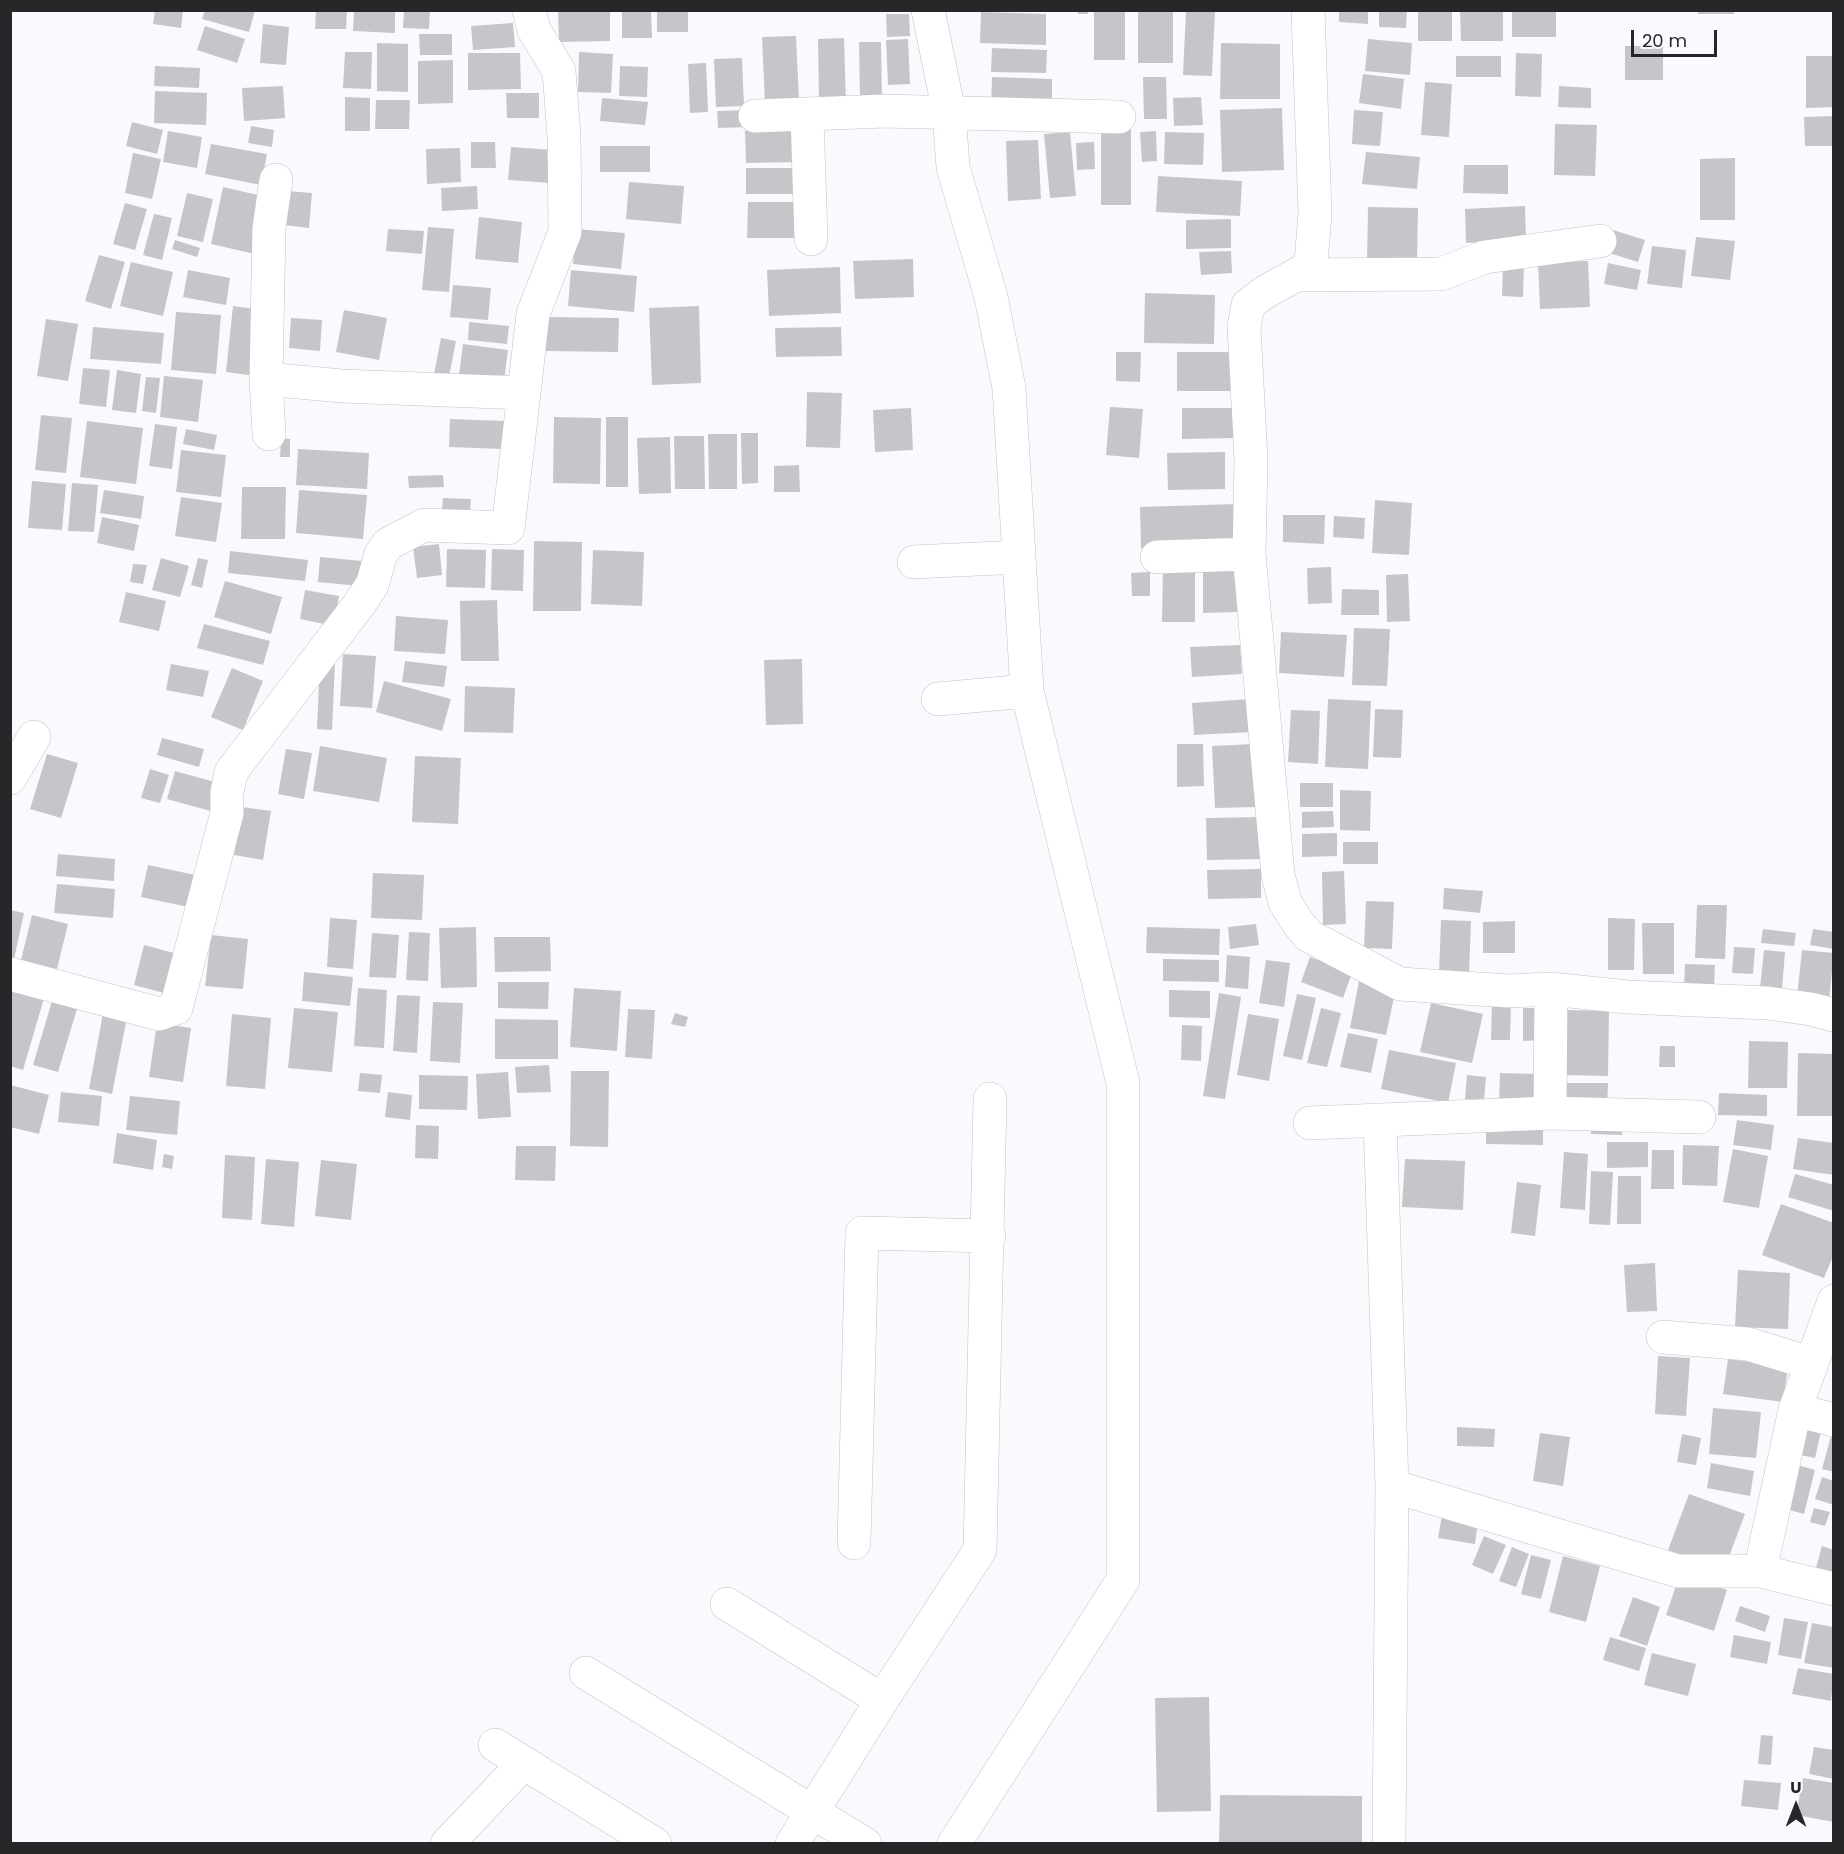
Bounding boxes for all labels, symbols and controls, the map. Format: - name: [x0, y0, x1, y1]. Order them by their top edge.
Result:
- scale bar: [1634, 18, 1720, 56]
- text: 20 m: [1642, 28, 1687, 53]
- north arrow: [1766, 1776, 1826, 1836]
- text: U: [1790, 1776, 1802, 1799]

